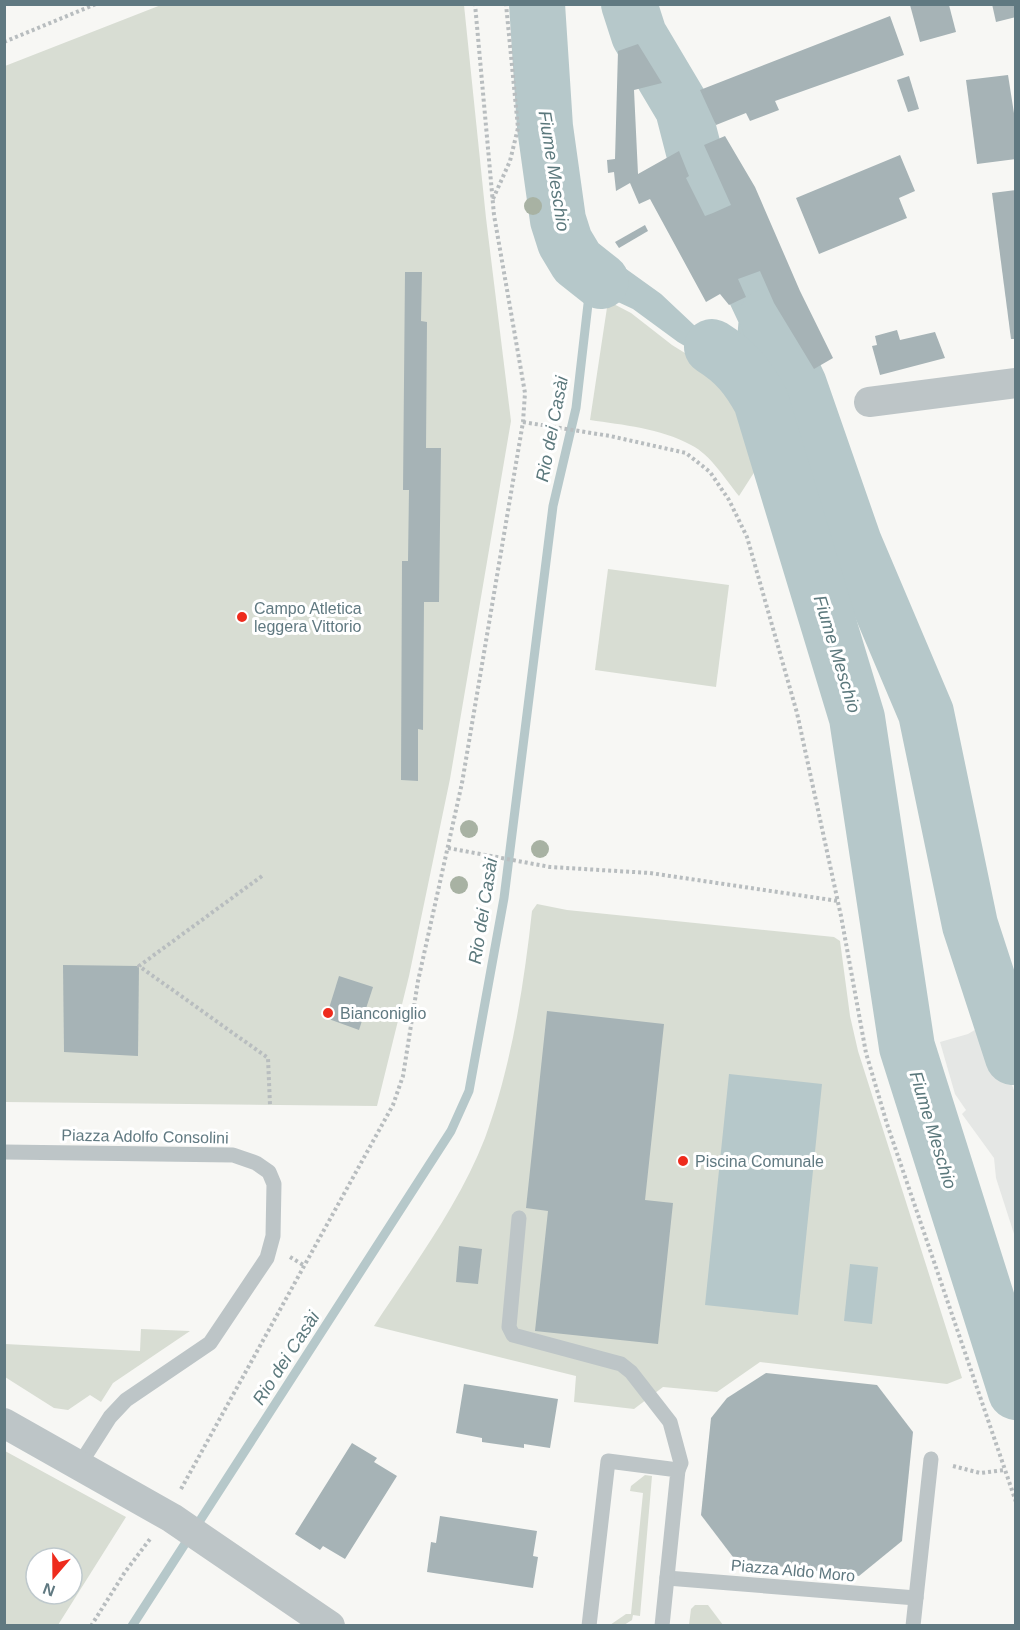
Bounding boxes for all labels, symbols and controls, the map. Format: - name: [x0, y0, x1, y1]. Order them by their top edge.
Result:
- water label: Fiume Meschio: [535, 109, 573, 233]
- water label: Rio dei Casài: [532, 374, 572, 483]
- water label: Fiume Meschio: [810, 593, 864, 715]
- place label: Campo Atletica leggera Vittorio: [254, 600, 362, 635]
- marker: Campo Atletica leggera Vittorio: [235, 610, 249, 624]
- water label: Rio dei Casài: [465, 856, 501, 965]
- place label: Bianconiglio: [340, 1005, 426, 1022]
- marker: Bianconiglio: [321, 1006, 335, 1020]
- water label: Fiume Meschio: [906, 1069, 960, 1191]
- street label: Piazza Adolfo Consolini: [61, 1127, 229, 1146]
- place label: Piscina Comunale: [695, 1153, 824, 1170]
- marker: Piscina Comunale: [676, 1154, 690, 1168]
- water label: Rio dei Casài: [248, 1307, 324, 1408]
- north arrow: [24, 1546, 84, 1606]
- street label: Piazza Aldo Moro: [730, 1557, 856, 1584]
- text: N: [41, 1580, 57, 1600]

